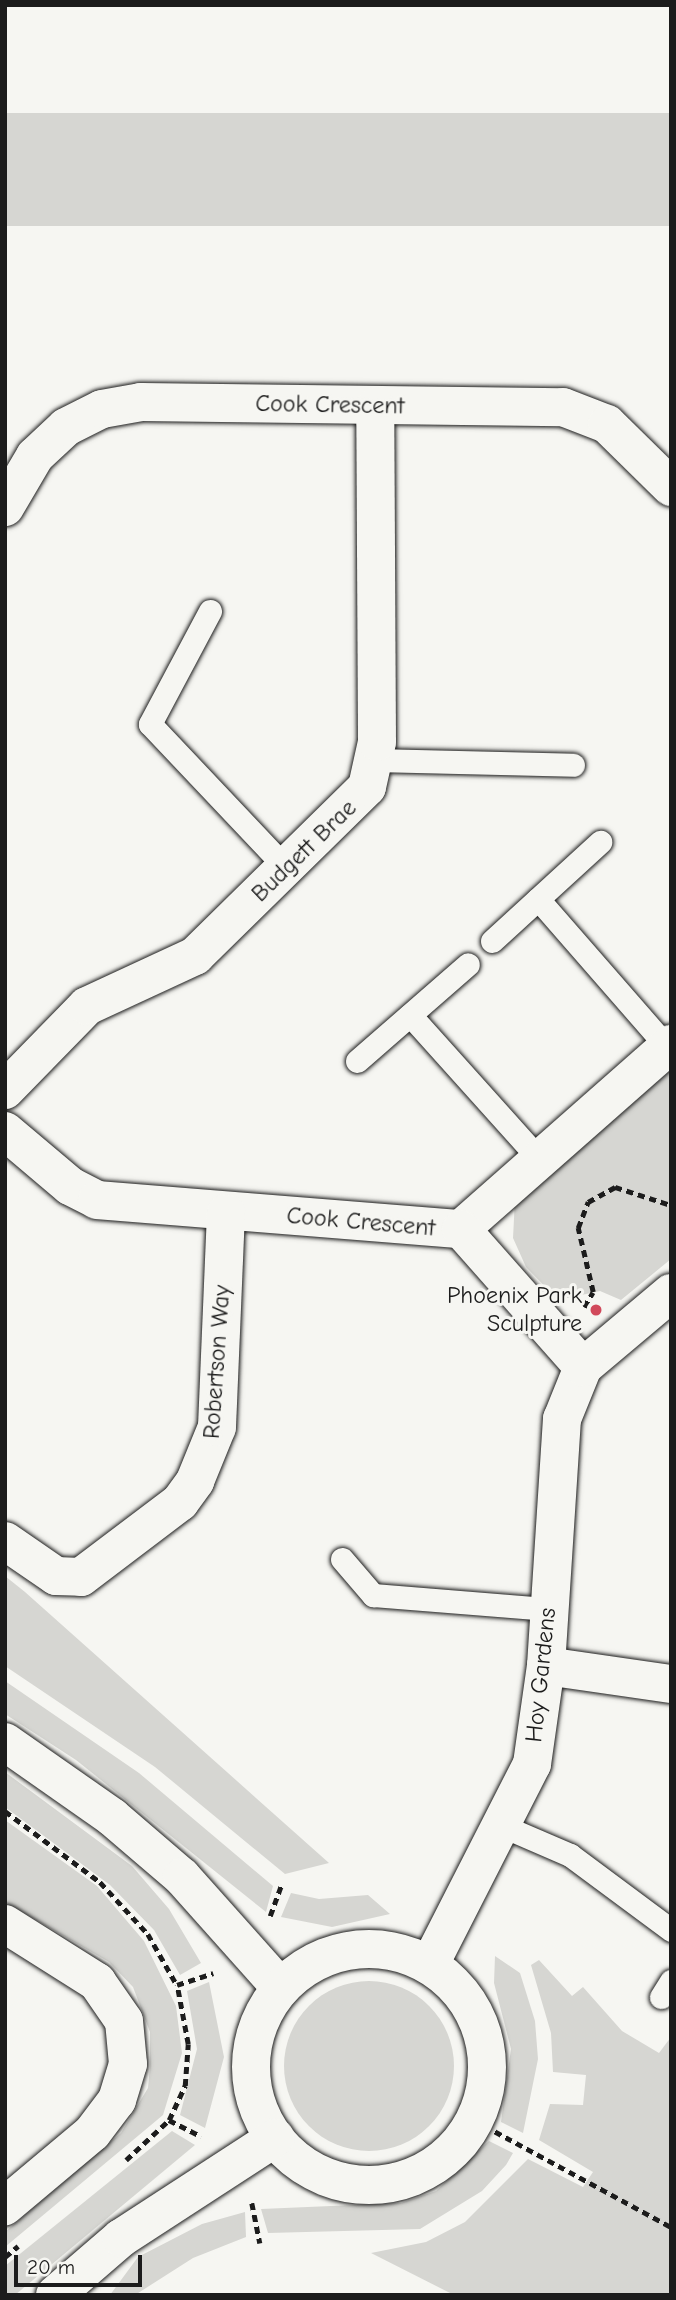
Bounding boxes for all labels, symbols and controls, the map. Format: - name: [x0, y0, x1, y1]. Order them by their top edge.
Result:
- street label: Cook Crescent: [255, 389, 405, 421]
- street label: Budgett Brae: [246, 794, 362, 908]
- street label: Cook Crescent: [285, 1201, 437, 1243]
- place label: Phoenix Park Sculpture: [447, 1282, 582, 1338]
- street label: Robertson Way: [197, 1284, 237, 1440]
- marker: Phoenix Park Sculpture: [588, 1302, 604, 1318]
- street label: Hoy Gardens: [520, 1606, 562, 1744]
- scale bar: [18, 2240, 145, 2284]
- text: 20 m: [27, 2255, 75, 2279]

